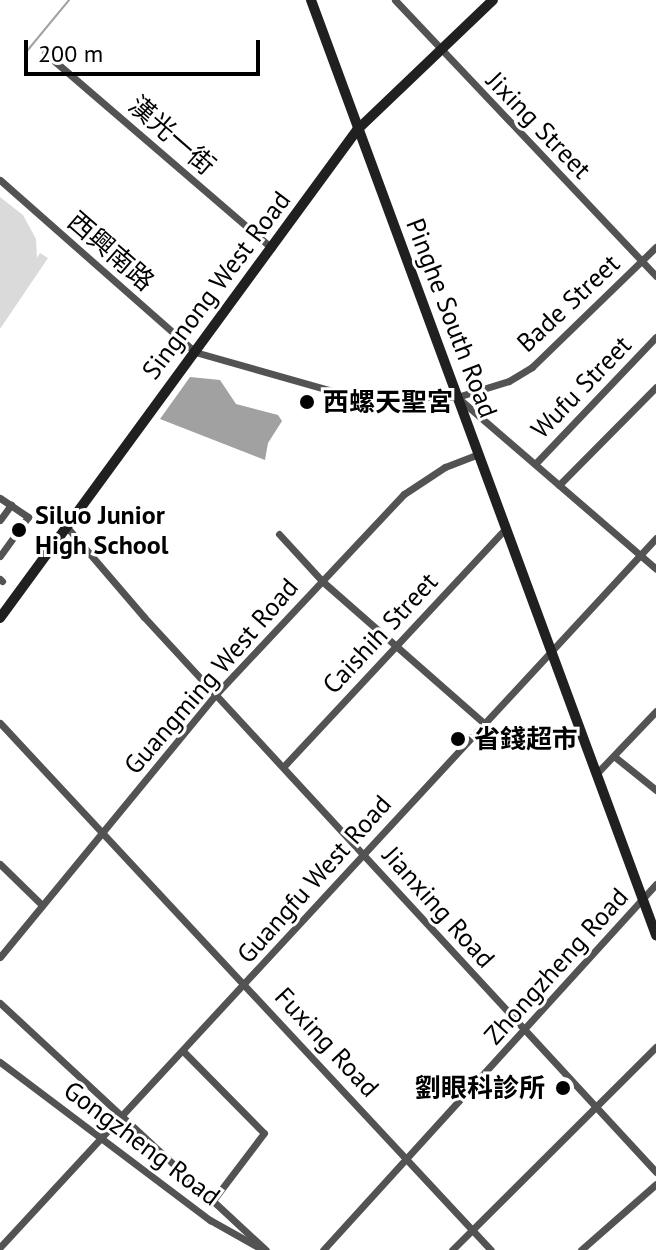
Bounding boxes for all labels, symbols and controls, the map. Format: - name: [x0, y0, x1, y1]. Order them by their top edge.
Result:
- scale bar: [28, 24, 264, 74]
- text: 200 m: [38, 38, 103, 69]
- street label: Jixing Street: [480, 65, 598, 185]
- street label: 漢光一街: [123, 89, 221, 181]
- street label: Singnong West Road: [135, 185, 297, 385]
- street label: 西興南路: [62, 205, 160, 297]
- street label: Pinghe South Road: [400, 214, 504, 422]
- street label: Bade Street: [510, 248, 626, 358]
- street label: Wufu Street: [525, 329, 637, 445]
- place label: 西螺天聖宮: [323, 386, 453, 418]
- marker: 西螺天聖宮: [298, 393, 316, 411]
- place label: Siluo Junior High School: [35, 499, 168, 560]
- marker: Siluo Junior High School: [10, 521, 28, 539]
- street label: Caishih Street: [316, 566, 444, 700]
- street label: Guangming West Road: [117, 572, 305, 780]
- place label: 省錢超市: [474, 723, 578, 755]
- marker: 省錢超市: [449, 730, 467, 748]
- street label: Guangfu West Road: [230, 788, 398, 970]
- street label: Jianxing Road: [376, 840, 502, 974]
- street label: Zhongzheng Road: [478, 881, 634, 1051]
- street label: Fuxing Road: [269, 981, 385, 1103]
- place label: 劉眼科診所: [415, 1072, 545, 1104]
- street label: Gongzheng Road: [58, 1074, 226, 1212]
- marker: 劉眼科診所: [552, 1077, 574, 1099]

